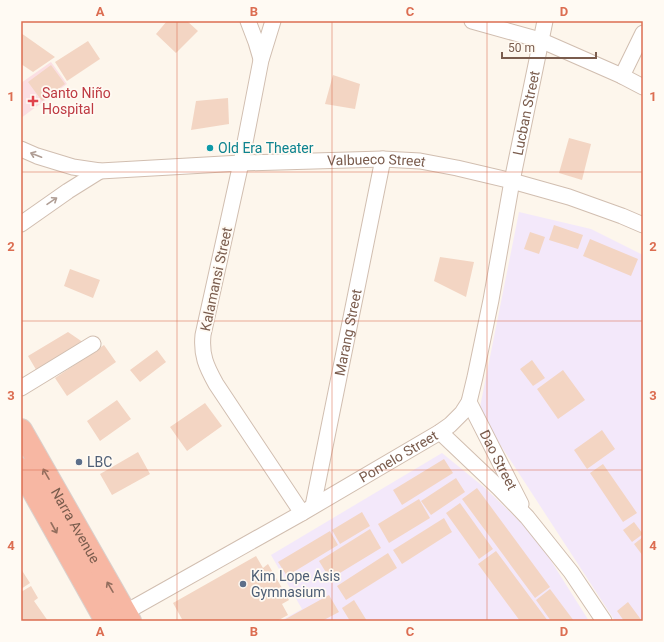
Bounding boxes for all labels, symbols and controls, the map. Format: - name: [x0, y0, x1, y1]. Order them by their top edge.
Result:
- text: A: [96, 4, 105, 19]
- text: B: [250, 4, 258, 19]
- text: C: [406, 4, 415, 19]
- text: D: [560, 4, 568, 19]
- scale bar: [502, 34, 596, 60]
- text: 50 m: [508, 41, 535, 55]
- street label: Lucban Street: [509, 69, 543, 157]
- place label: Santo Niño Hospital: [42, 85, 111, 117]
- text: 1: [7, 89, 15, 104]
- text: 1: [649, 89, 657, 104]
- marker: Santo Niño Hospital: [27, 95, 39, 107]
- place label: Old Era Theater: [218, 140, 314, 156]
- marker: Old Era Theater: [205, 143, 215, 153]
- one-way arrow: [30, 150, 42, 158]
- street label: Valbueco Street: [327, 151, 427, 170]
- one-way arrow: [47, 197, 58, 205]
- street label: Kalamansi Street: [197, 225, 235, 333]
- text: 2: [7, 239, 15, 254]
- text: 2: [649, 239, 657, 254]
- street label: Marang Street: [331, 287, 365, 377]
- text: 3: [7, 388, 15, 403]
- text: 3: [649, 388, 657, 403]
- street label: Pomelo Street: [356, 427, 441, 486]
- street label: Dao Street: [477, 427, 521, 493]
- place label: LBC: [87, 454, 112, 470]
- marker: LBC: [74, 457, 84, 467]
- one-way arrow: [42, 468, 49, 480]
- street label: Narra Avenue: [48, 485, 103, 566]
- one-way arrow: [50, 522, 58, 534]
- text: 4: [7, 538, 15, 553]
- text: 4: [649, 538, 657, 553]
- place label: Kim Lope Asis Gymnasium: [251, 568, 340, 600]
- marker: Kim Lope Asis Gymnasium: [238, 579, 248, 589]
- one-way arrow: [106, 581, 114, 593]
- text: A: [96, 624, 105, 639]
- text: B: [250, 624, 258, 639]
- text: C: [406, 624, 415, 639]
- text: D: [560, 624, 568, 639]

